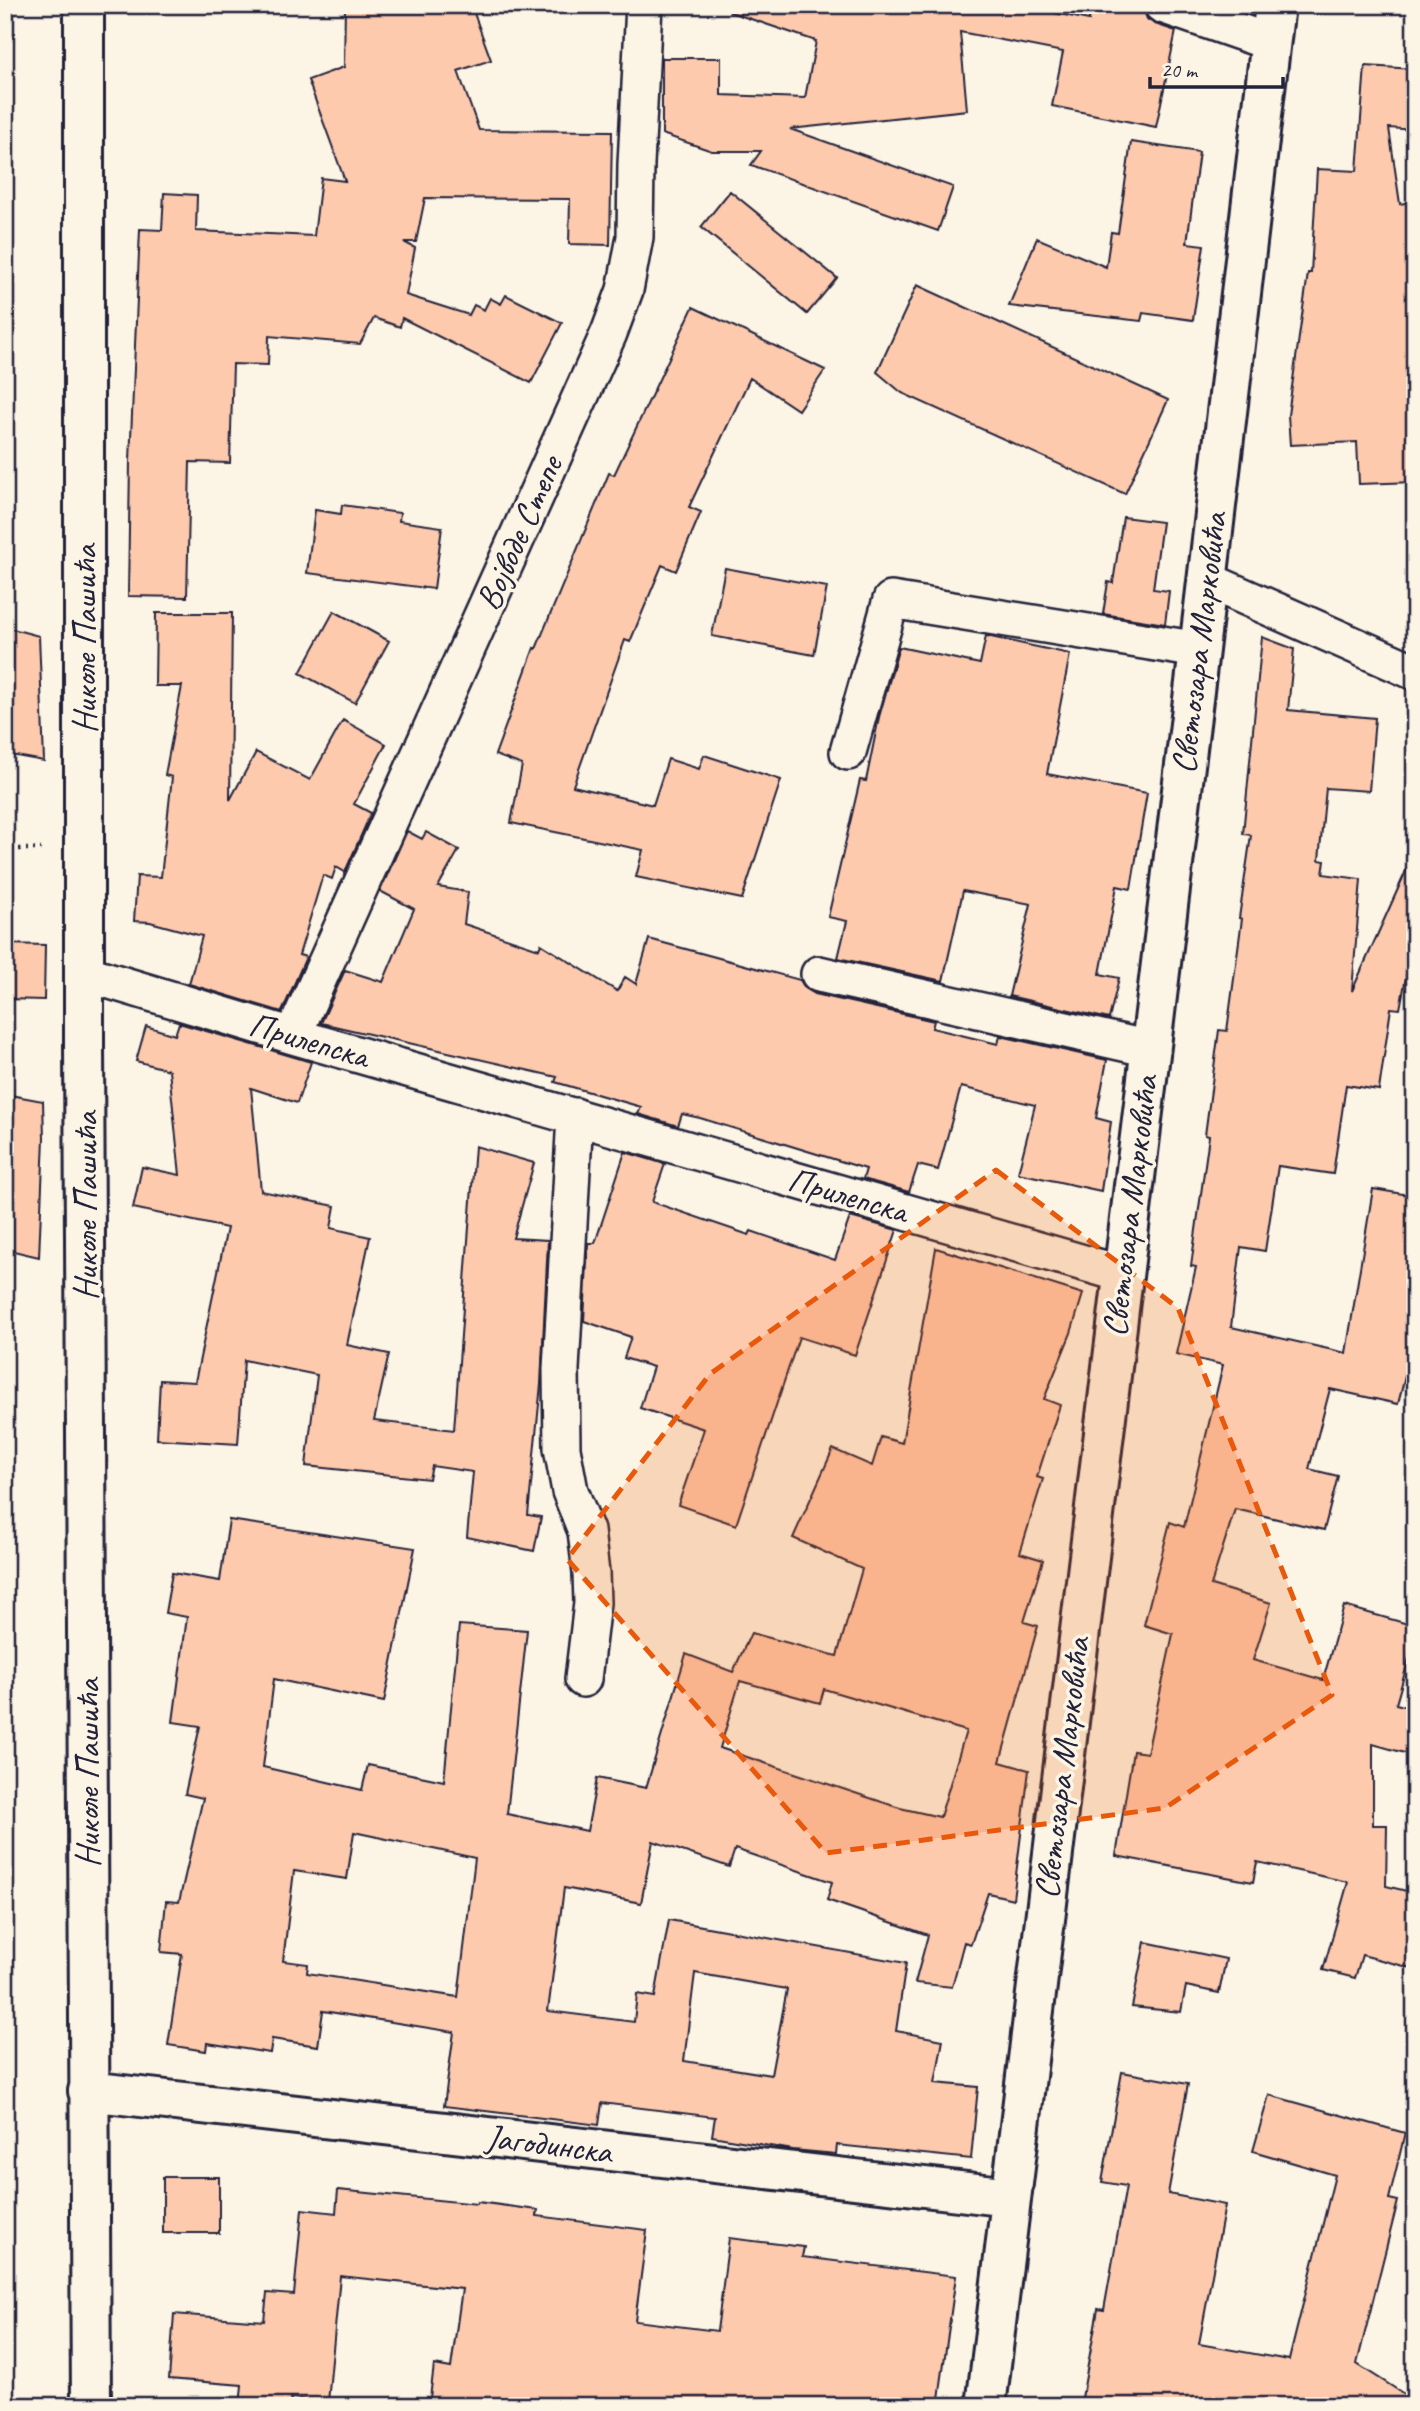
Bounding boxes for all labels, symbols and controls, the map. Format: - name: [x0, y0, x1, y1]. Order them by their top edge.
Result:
- scale bar: [1150, 46, 1284, 90]
- text: 20 m: [1161, 57, 1199, 83]
- street label: Војводе Степе: [465, 447, 574, 617]
- street label: Светозара Марковића: [1161, 507, 1238, 776]
- street label: Николе Пашића: [62, 542, 107, 733]
- street label: Прилепска: [244, 1002, 377, 1079]
- street label: Светозара Марковића: [1092, 1070, 1169, 1339]
- street label: Николе Пашића: [63, 1109, 108, 1300]
- street label: Прилепска: [783, 1157, 916, 1234]
- street label: Светозара Марковића: [1024, 1632, 1101, 1901]
- street label: Николе Пашића: [65, 1676, 110, 1867]
- street label: Јагодинска: [482, 2114, 617, 2174]

